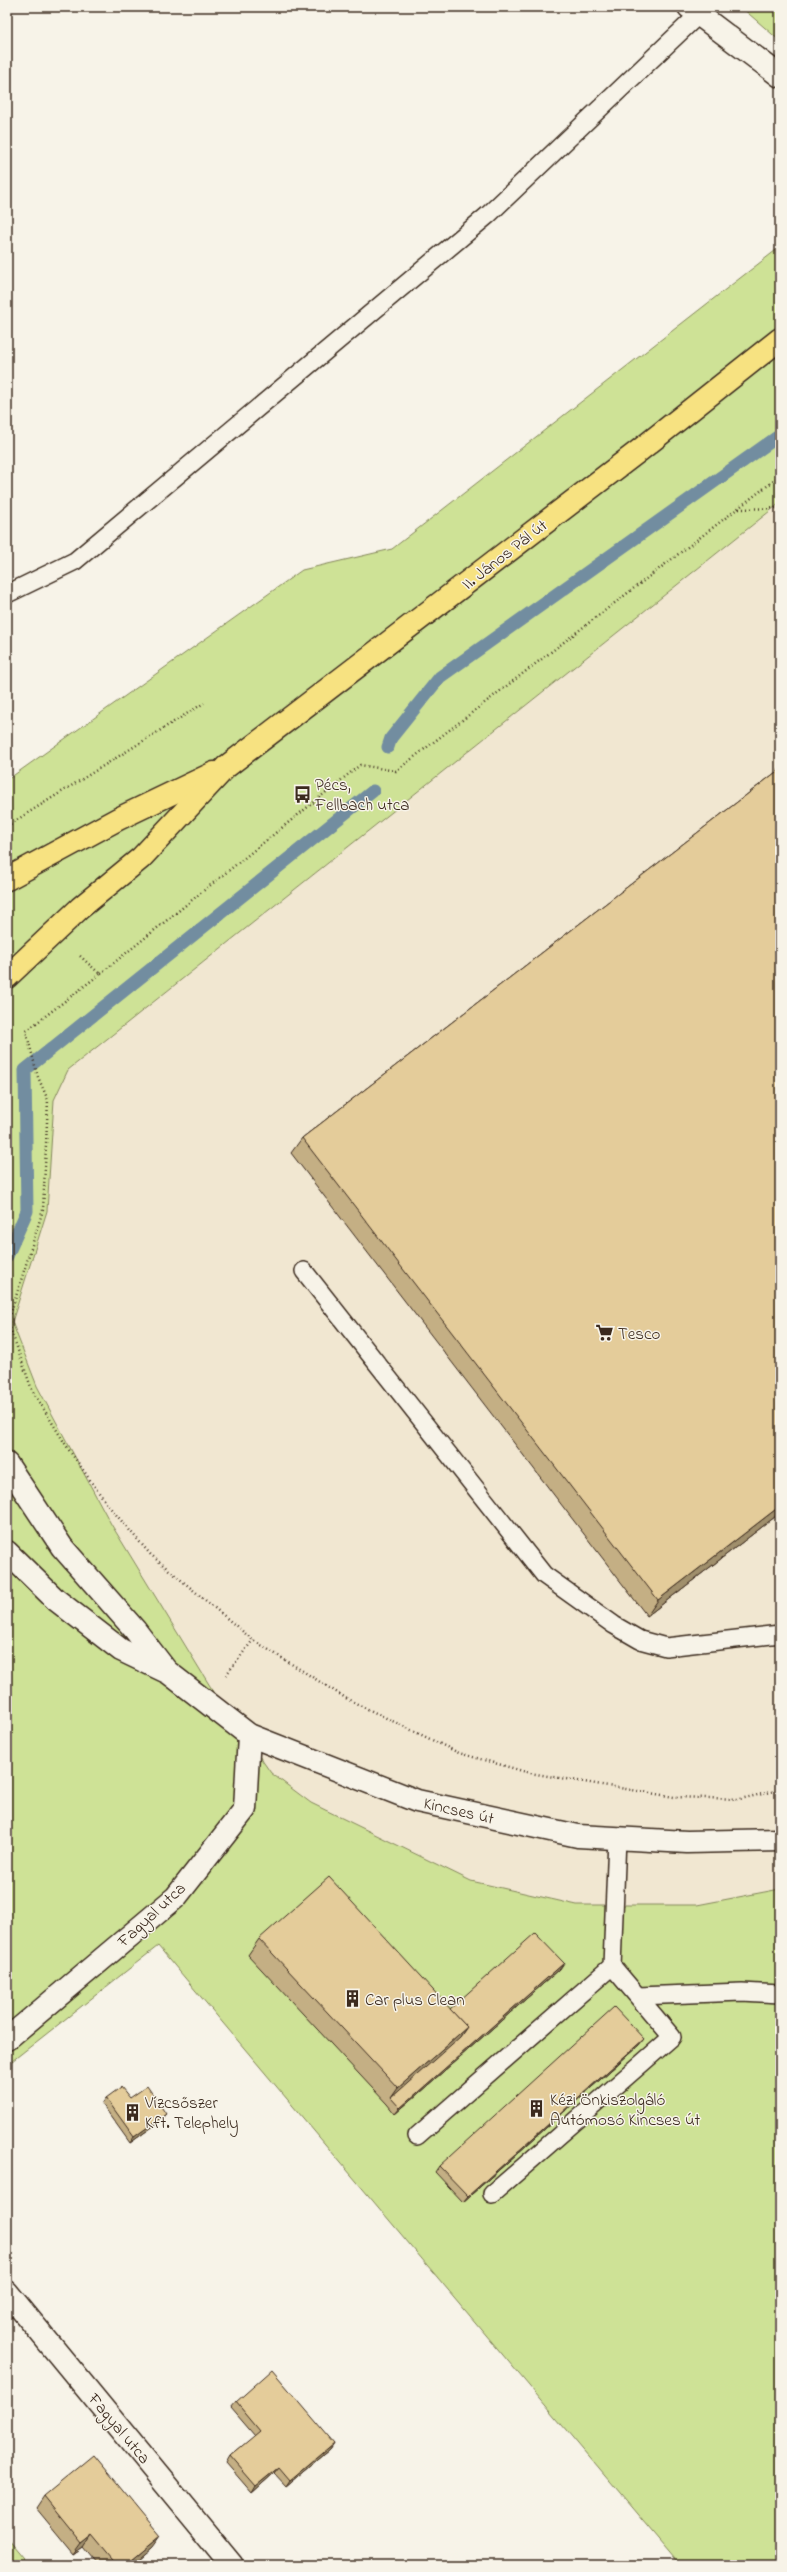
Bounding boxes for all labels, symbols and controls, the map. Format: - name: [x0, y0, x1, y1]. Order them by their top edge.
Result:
- street label: II. János Pál út: [457, 514, 553, 597]
- place label: Pécs, Fellbach utca: [314, 773, 410, 818]
- bus stop icon: Pécs, Fellbach utca: [292, 784, 312, 804]
- place label: Tesco: [618, 1322, 661, 1347]
- supermarket icon: Tesco: [595, 1323, 615, 1343]
- street label: Kincses út: [421, 1791, 497, 1832]
- street label: Fagyal utca: [111, 1877, 193, 1956]
- place label: Car plus Clean: [365, 1988, 465, 2013]
- building icon: Car plus Clean: [342, 1989, 362, 2009]
- place label: Kézi Önkiszolgáló Autómosó Kincses út: [550, 2088, 701, 2133]
- place label: Vízcsőszer Kft. Telephely: [144, 2091, 238, 2137]
- building icon: Kézi Önkiszolgáló Autómosó Kincses út: [527, 2099, 547, 2119]
- building icon: Vízcsőszer Kft. Telephely: [122, 2102, 142, 2122]
- street label: Fagyal utca: [80, 2387, 156, 2471]

